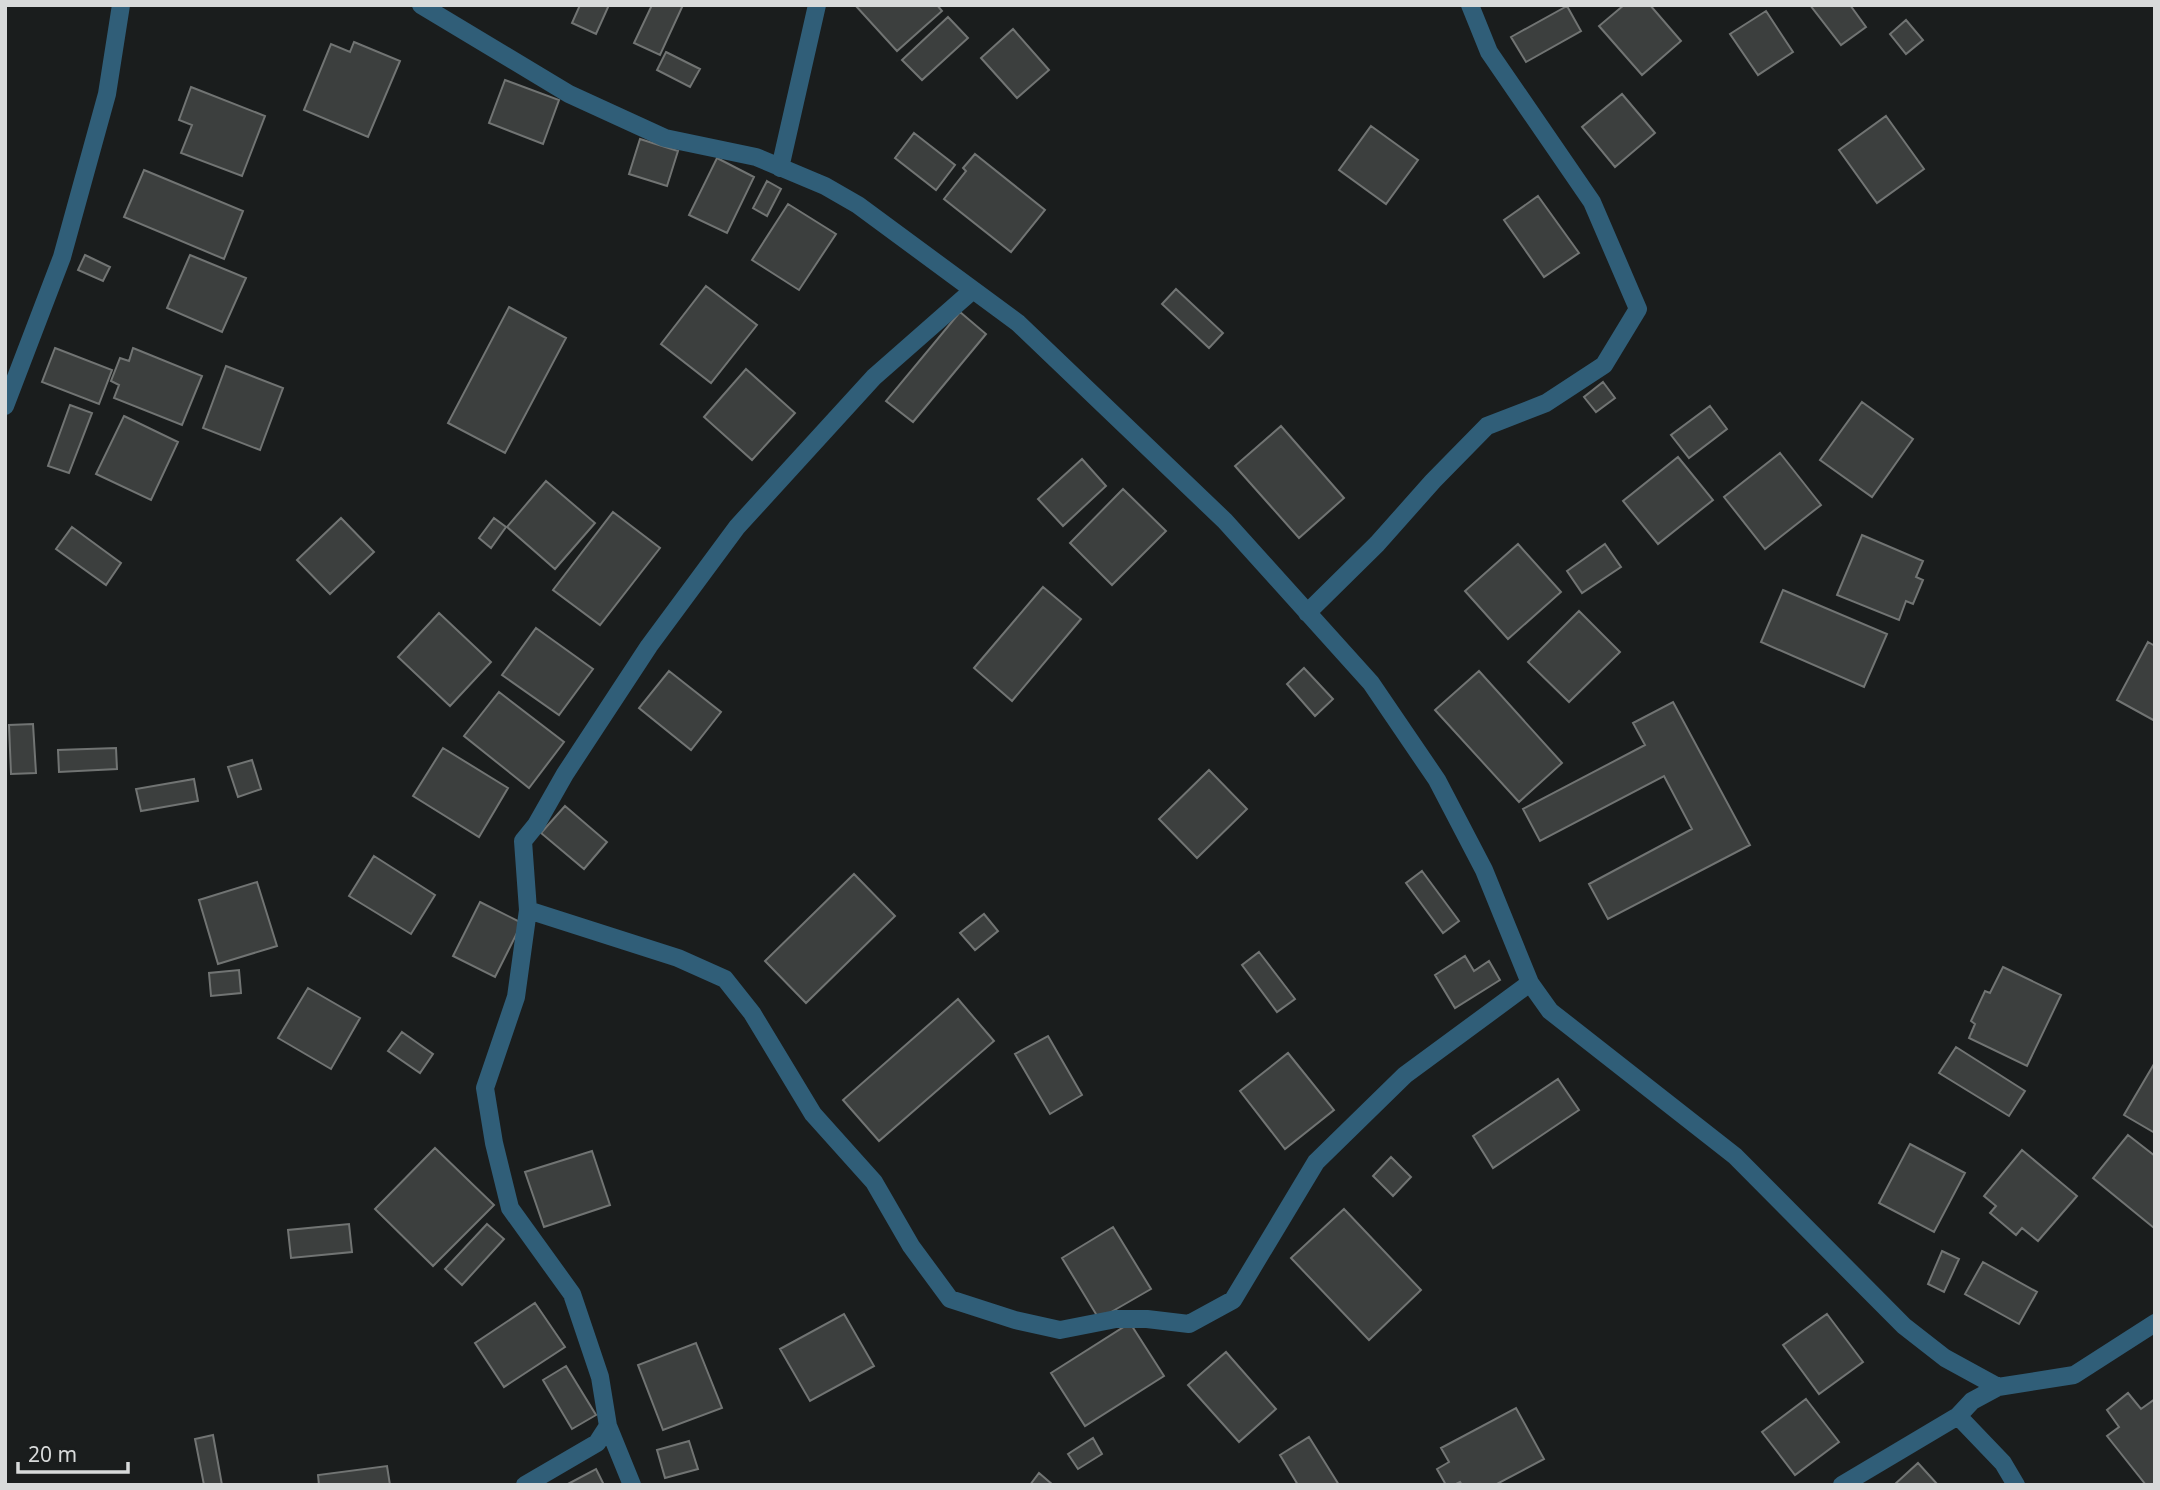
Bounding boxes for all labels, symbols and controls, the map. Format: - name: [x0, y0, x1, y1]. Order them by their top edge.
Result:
- scale bar: [18, 1430, 128, 1474]
- text: 20 m: [28, 1440, 77, 1468]

